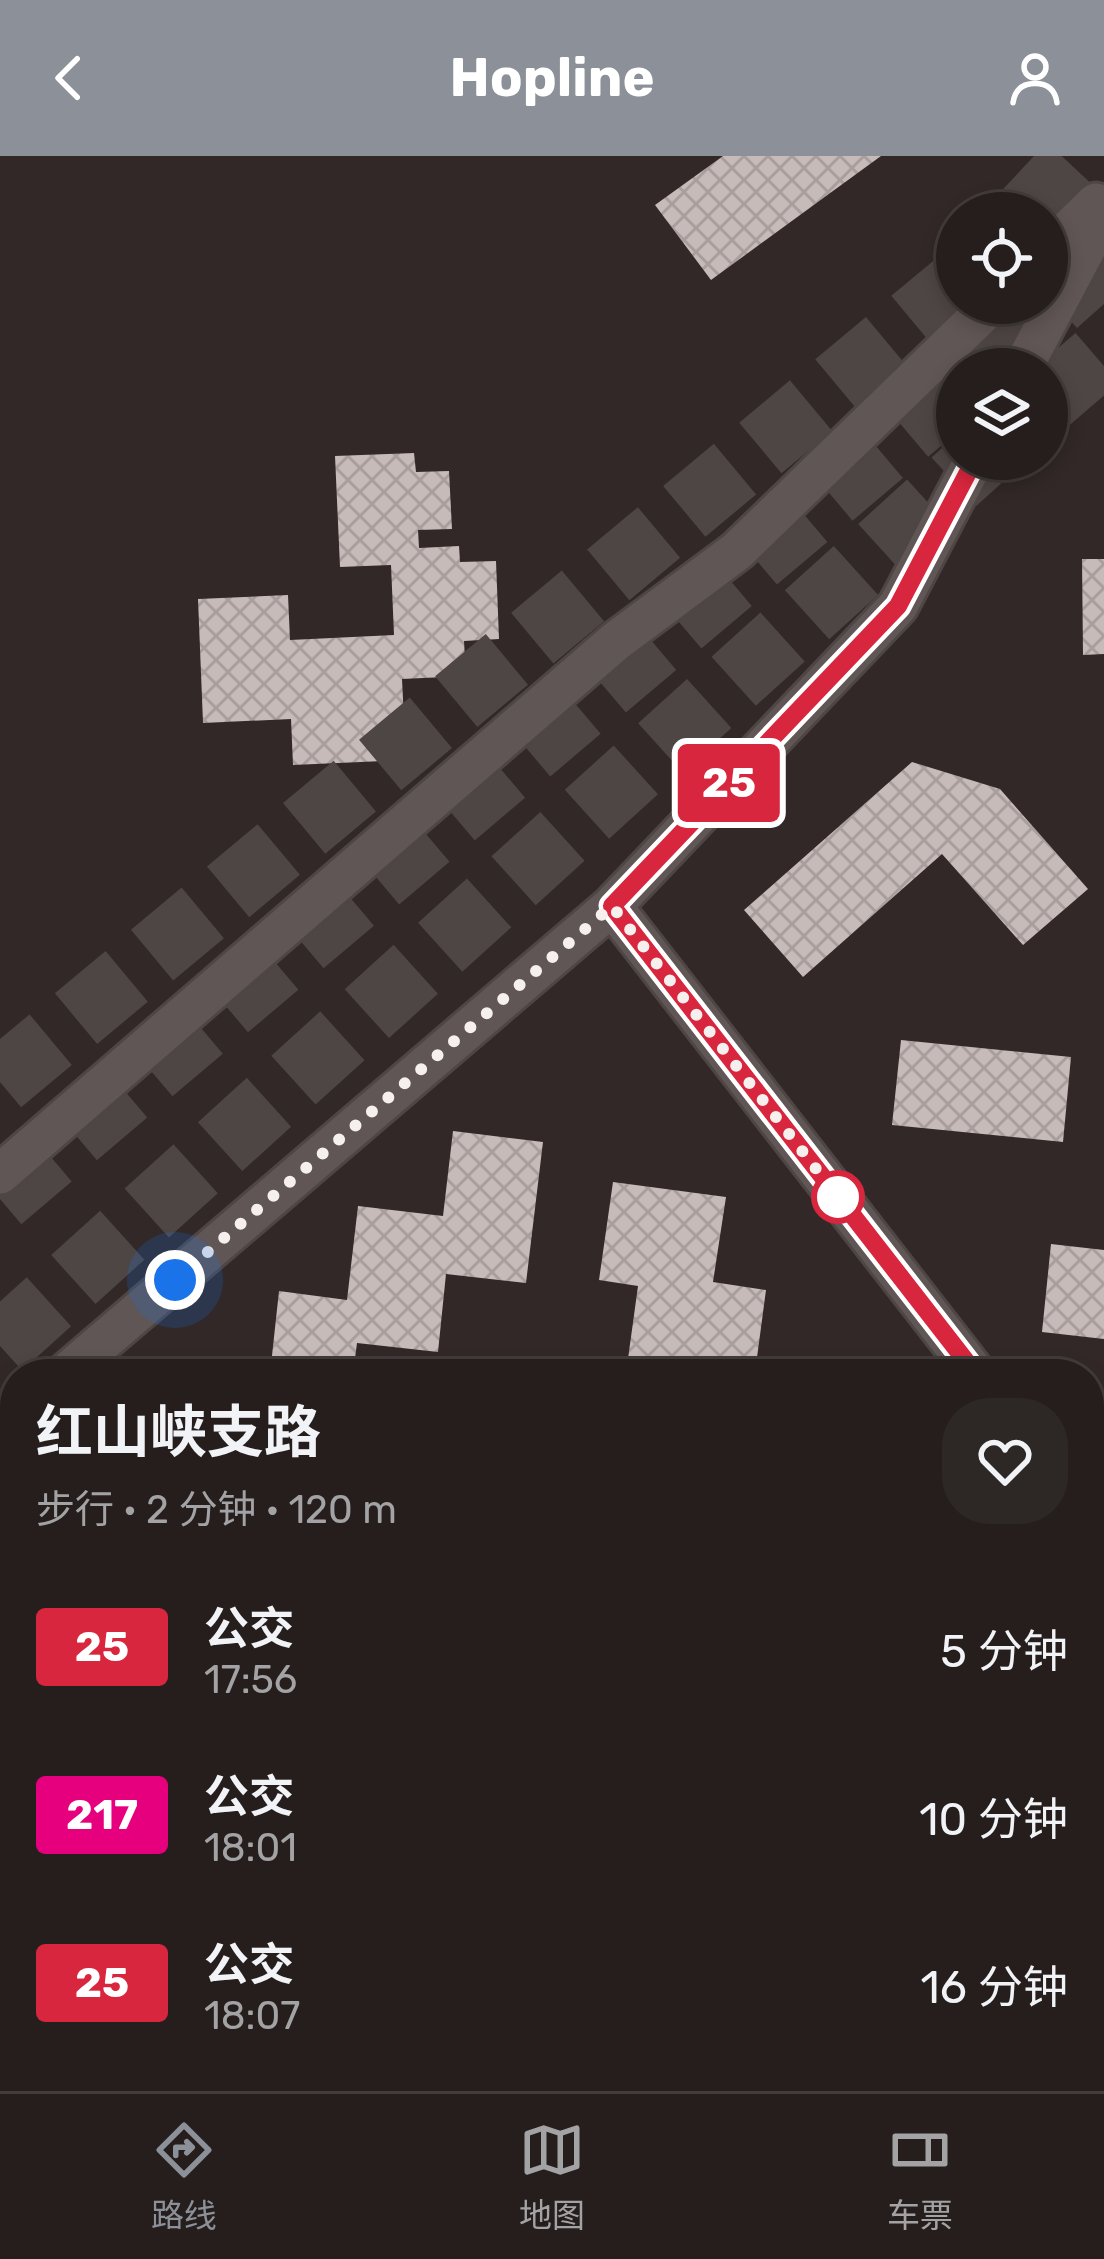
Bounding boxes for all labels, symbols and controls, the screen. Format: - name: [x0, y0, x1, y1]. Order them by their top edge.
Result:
- icon: back: [36, 45, 102, 111]
- icon: person: [1002, 45, 1068, 111]
- text: Hopline: [450, 46, 654, 110]
- map controls: [936, 192, 1068, 480]
- button: locate: [936, 192, 1068, 324]
- button: layers: [936, 348, 1068, 480]
- line badge: 25: [675, 744, 783, 822]
- text: 25: [702, 758, 756, 808]
- unlabelled marker: [813, 1172, 863, 1222]
- your location: [145, 1250, 205, 1310]
- button: heart: [942, 1398, 1068, 1524]
- text: 红山峡支路: [36, 1399, 321, 1466]
- text: 步行 · 2 分钟 · 120 m: [36, 1487, 397, 1533]
- text: 公交: [204, 1602, 294, 1655]
- text: 25: [75, 1622, 129, 1672]
- text: 5 分钟: [940, 1625, 1068, 1678]
- text: 17:56: [204, 1657, 297, 1703]
- text: 公交: [204, 1770, 294, 1823]
- text: 217: [66, 1790, 138, 1840]
- text: 10 分钟: [919, 1793, 1068, 1846]
- text: 18:01: [204, 1825, 297, 1871]
- text: 公交: [204, 1938, 294, 1991]
- text: 25: [75, 1958, 129, 2008]
- text: 16 分钟: [921, 1961, 1068, 2014]
- text: 18:07: [204, 1993, 300, 2039]
- tab: 路线: [151, 2117, 217, 2237]
- tab: 地图: [519, 2117, 585, 2237]
- tab: 车票: [887, 2117, 953, 2237]

